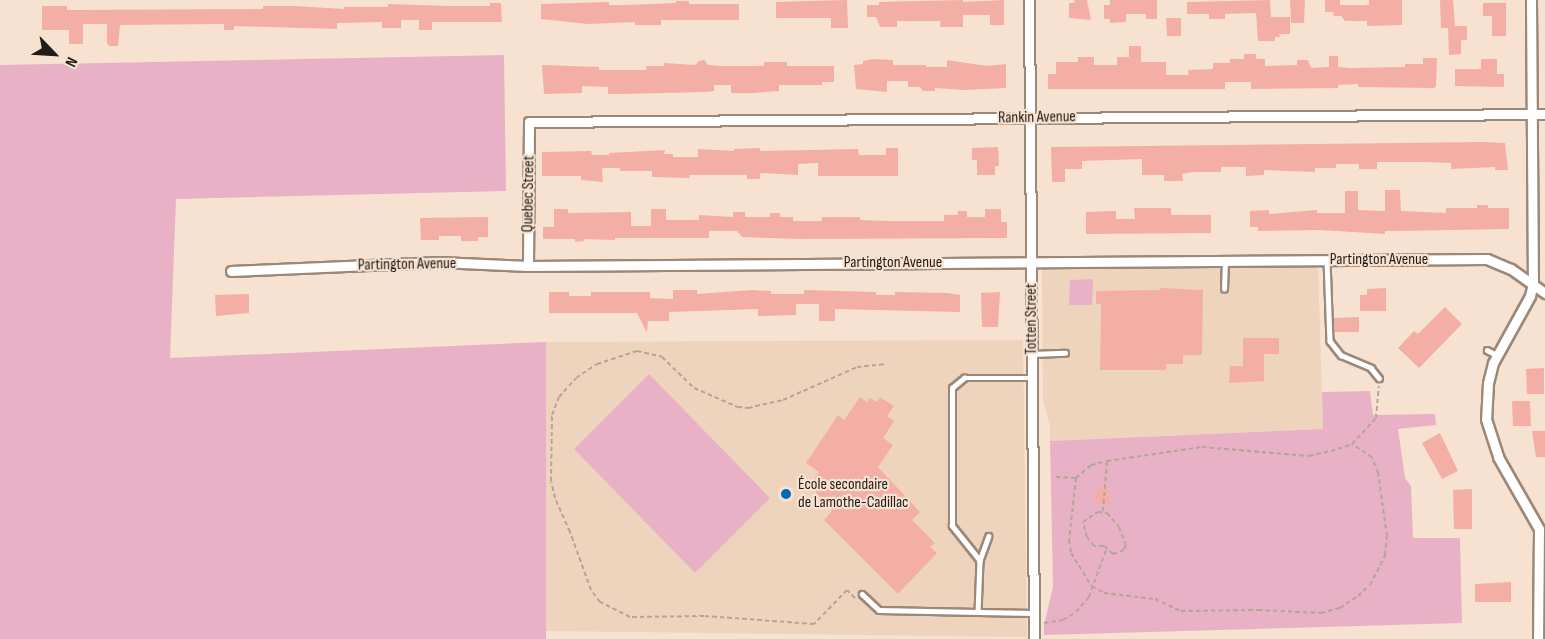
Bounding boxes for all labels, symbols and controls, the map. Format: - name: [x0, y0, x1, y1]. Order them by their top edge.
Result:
- north arrow: [24, 24, 84, 84]
- text: N: [60, 54, 81, 70]
- street label: Rankin Avenue: [998, 108, 1076, 128]
- street label: Quebec Street: [519, 155, 539, 233]
- street label: Partington Avenue: [1330, 250, 1428, 270]
- street label: Partington Avenue: [844, 253, 942, 273]
- street label: Partington Avenue: [358, 255, 456, 275]
- street label: Totten Street: [1022, 283, 1042, 355]
- place label: École secondaire de Lamothe-Cadillac: [798, 475, 908, 513]
- marker: École secondaire de Lamothe-Cadillac: [779, 487, 793, 501]

